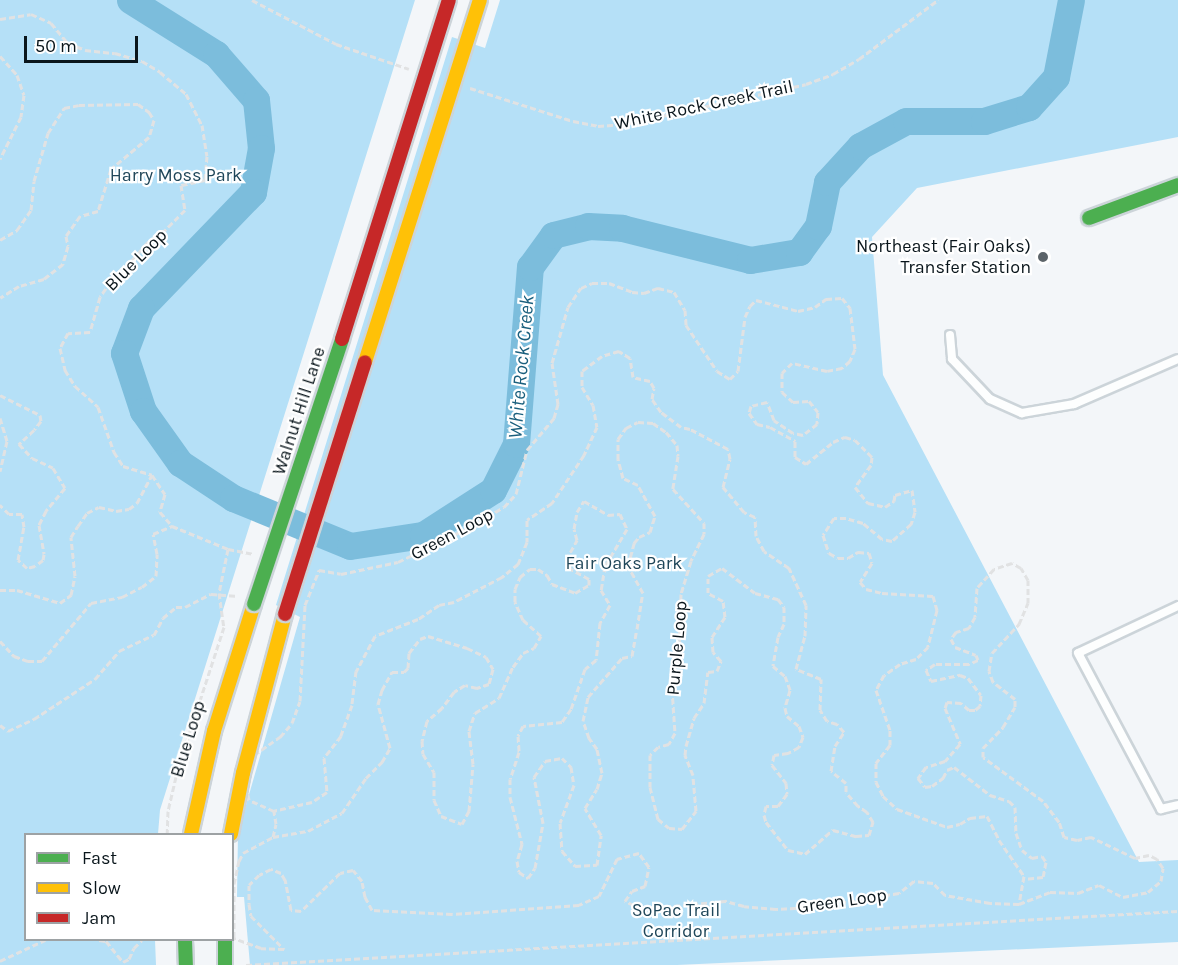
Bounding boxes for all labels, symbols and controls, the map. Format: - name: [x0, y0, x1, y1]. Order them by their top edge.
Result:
- scale bar: [27, 24, 141, 62]
- text: 50 m: [35, 35, 77, 57]
- street label: White Rock Creek Trail: [613, 76, 795, 134]
- park label: Harry Moss Park: [110, 164, 242, 186]
- street label: Blue Loop: [100, 224, 172, 296]
- place label: Northeast (Fair Oaks) Transfer Station: [856, 236, 1031, 278]
- marker: Northeast (Fair Oaks) Transfer Station: [1036, 250, 1050, 264]
- water label: White Rock Creek: [503, 294, 539, 440]
- street label: Walnut Hill Lane: [268, 344, 330, 478]
- street label: Green Loop: [407, 503, 497, 565]
- park label: Fair Oaks Park: [566, 552, 682, 574]
- street label: Purple Loop: [662, 600, 692, 696]
- street label: Blue Loop: [166, 698, 210, 780]
- legend: [24, 833, 234, 941]
- text: Fast: [82, 847, 117, 869]
- text: Slow: [82, 877, 121, 899]
- street label: Green Loop: [796, 884, 888, 918]
- park label: SoPac Trail Corridor: [632, 900, 720, 942]
- text: Jam: [82, 907, 116, 929]

